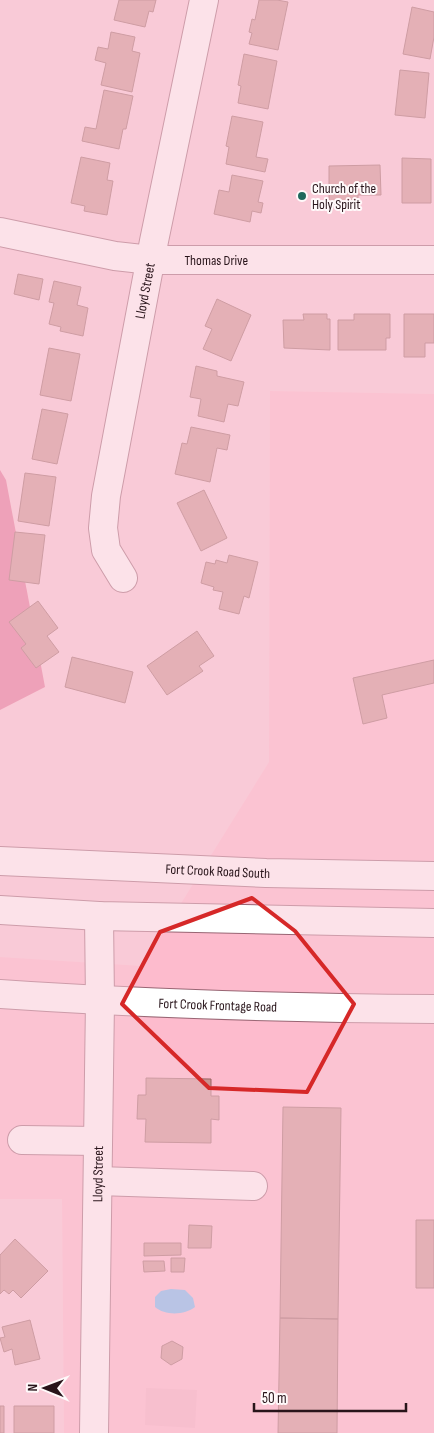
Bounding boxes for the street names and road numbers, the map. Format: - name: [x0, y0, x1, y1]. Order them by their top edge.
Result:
- street label: Thomas Drive: [185, 252, 248, 269]
- street label: Lloyd Street: [131, 261, 158, 320]
- street label: Fort Crook Road South: [165, 860, 270, 882]
- street label: Fort Crook Frontage Road: [158, 994, 277, 1015]
- street label: Lloyd Street: [89, 1146, 106, 1202]

